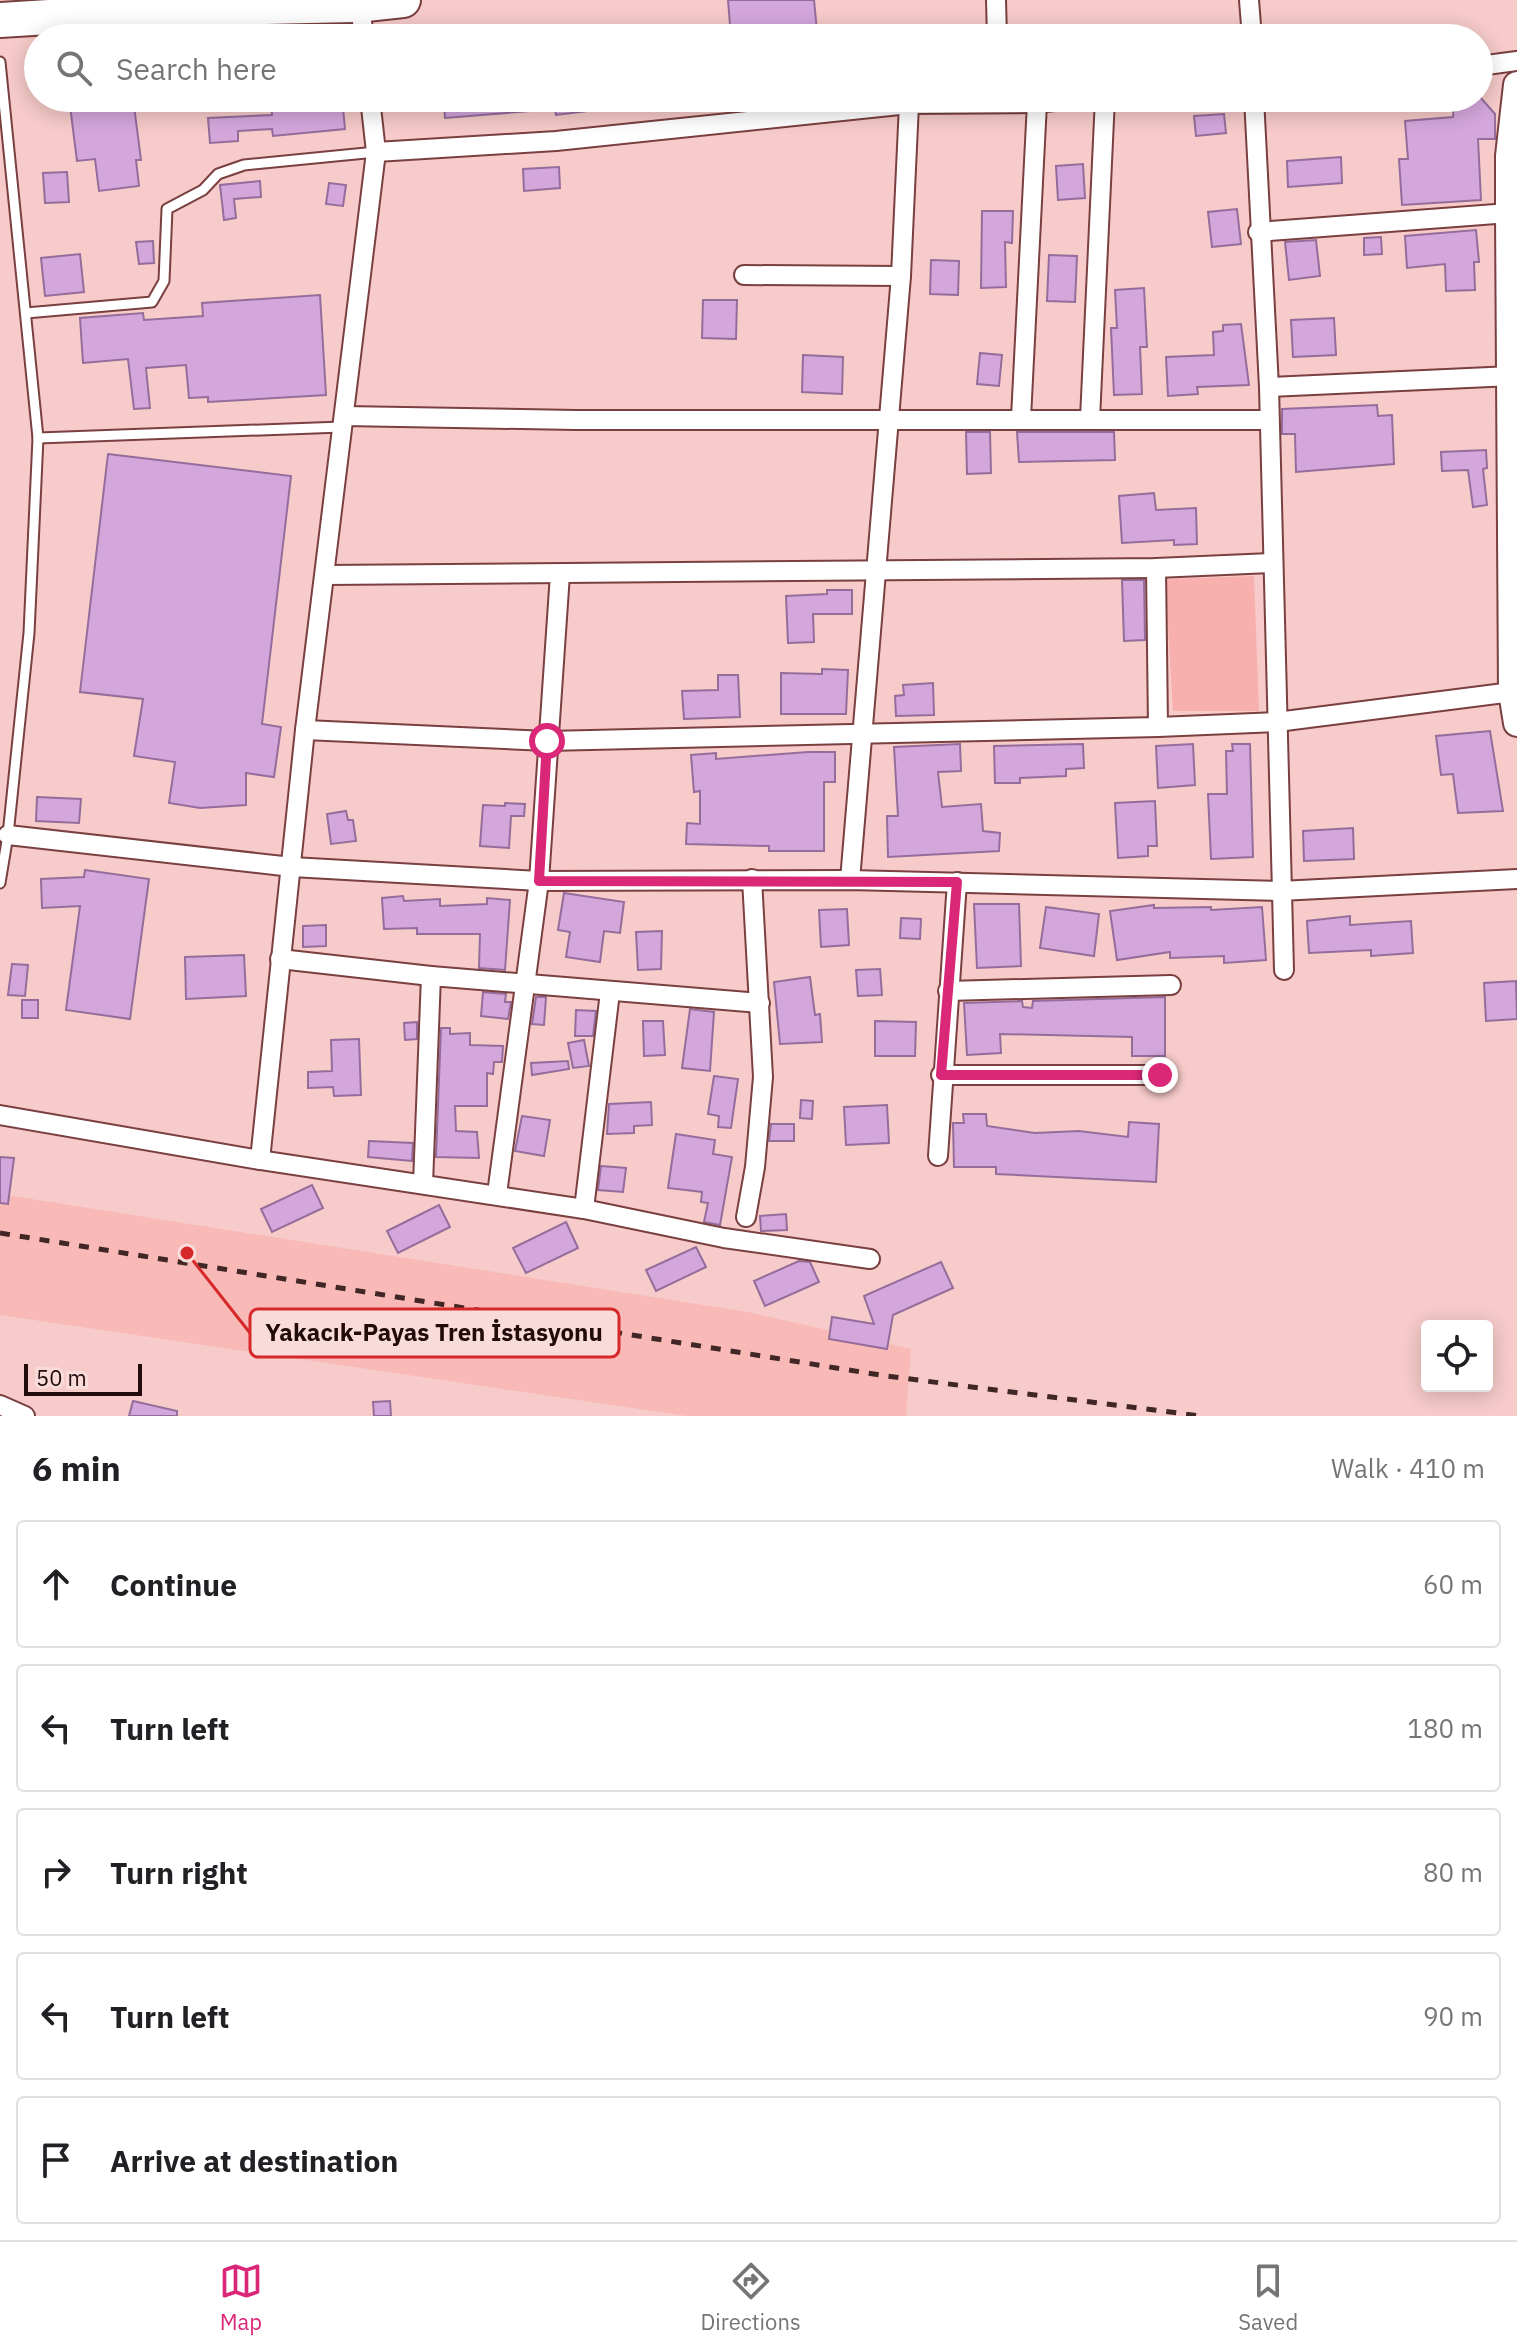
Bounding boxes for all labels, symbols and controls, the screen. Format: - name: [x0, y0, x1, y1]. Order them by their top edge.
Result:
- search box: [24, 24, 1493, 112]
- icon: search: [52, 46, 96, 90]
- text: Search here: [116, 49, 277, 88]
- route start: [529, 723, 565, 759]
- route end: [1142, 1057, 1178, 1093]
- callout: Yakacık-Payas Tren İstasyonu: [250, 1309, 619, 1357]
- text: Yakacık-Payas Tren İstasyonu: [265, 1316, 603, 1348]
- map controls: [1421, 1320, 1493, 1392]
- button: locate: [1421, 1320, 1493, 1392]
- scale bar: [24, 1360, 142, 1396]
- text: 50 m: [36, 1363, 87, 1392]
- text: 6 min: [32, 1446, 121, 1490]
- text: Walk · 410 m: [1331, 1451, 1485, 1485]
- icon: ahead: [34, 1562, 78, 1606]
- text: Continue: [110, 1565, 237, 1604]
- text: 60 m: [1423, 1567, 1483, 1601]
- icon: left: [34, 1706, 78, 1750]
- text: Turn left: [110, 1709, 229, 1748]
- text: 180 m: [1407, 1711, 1483, 1745]
- icon: right: [34, 1850, 78, 1894]
- text: Turn right: [110, 1853, 248, 1892]
- text: 80 m: [1423, 1855, 1483, 1889]
- icon: left: [34, 1994, 78, 2038]
- text: Turn left: [110, 1997, 229, 2036]
- text: 90 m: [1423, 1999, 1483, 2033]
- icon: arrive: [34, 2138, 78, 2182]
- text: Arrive at destination: [110, 2141, 398, 2180]
- tab: Map: [219, 2259, 263, 2336]
- tab: Directions: [701, 2259, 801, 2336]
- tab: Saved: [1238, 2259, 1298, 2336]

